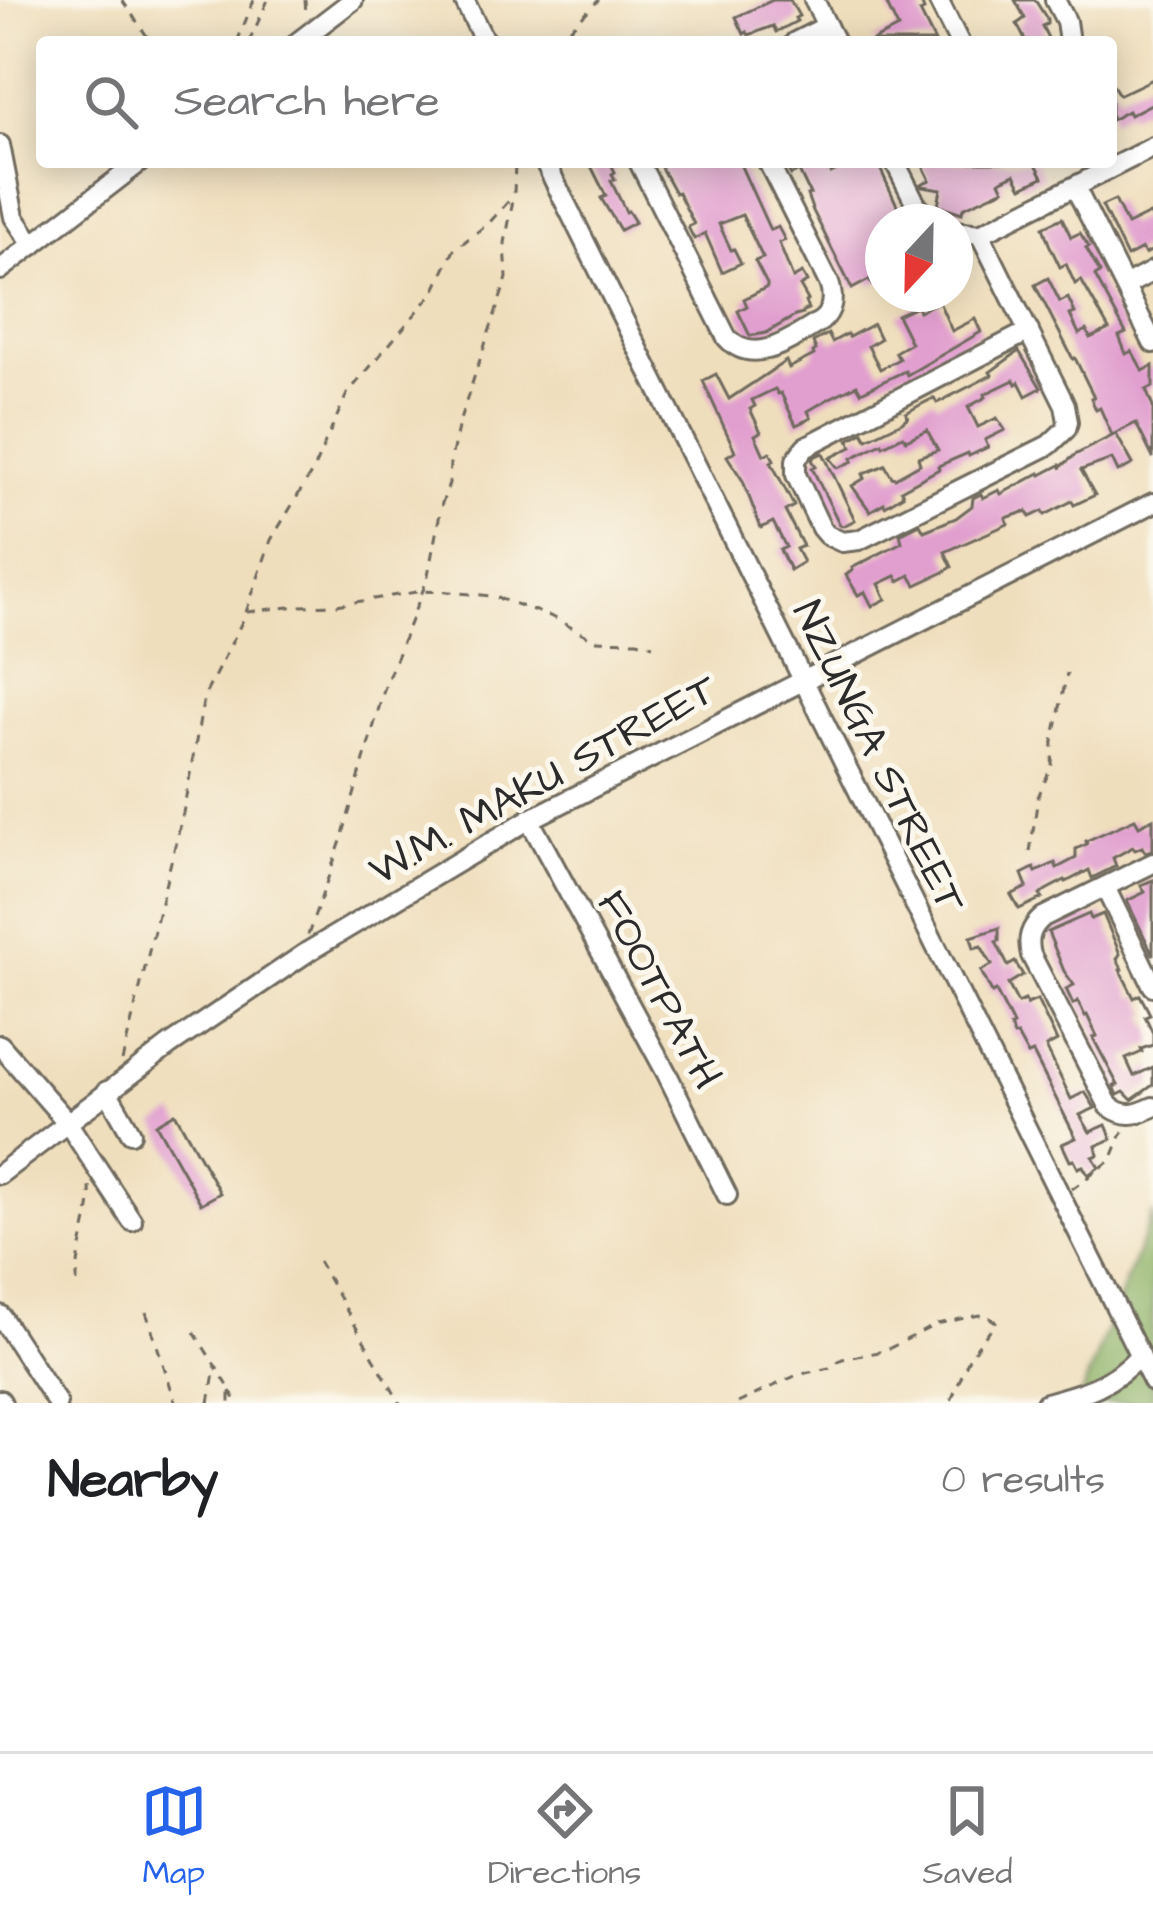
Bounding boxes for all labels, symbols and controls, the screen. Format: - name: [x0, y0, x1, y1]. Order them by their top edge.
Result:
- search box: [36, 36, 1117, 168]
- icon: search: [78, 69, 144, 135]
- text: Search here: [174, 71, 440, 133]
- north arrow: [865, 204, 973, 312]
- street label: NZUNGA STREET: [778, 591, 979, 924]
- street label: W.M. MAKU STREET: [359, 660, 728, 900]
- street label: FOOTPATH: [582, 881, 735, 1100]
- text: Nearby: [48, 1446, 218, 1517]
- text: 0 results: [941, 1454, 1105, 1508]
- tab: Map: [141, 1778, 207, 1896]
- tab: Directions: [488, 1778, 641, 1896]
- tab: Saved: [922, 1778, 1012, 1896]

